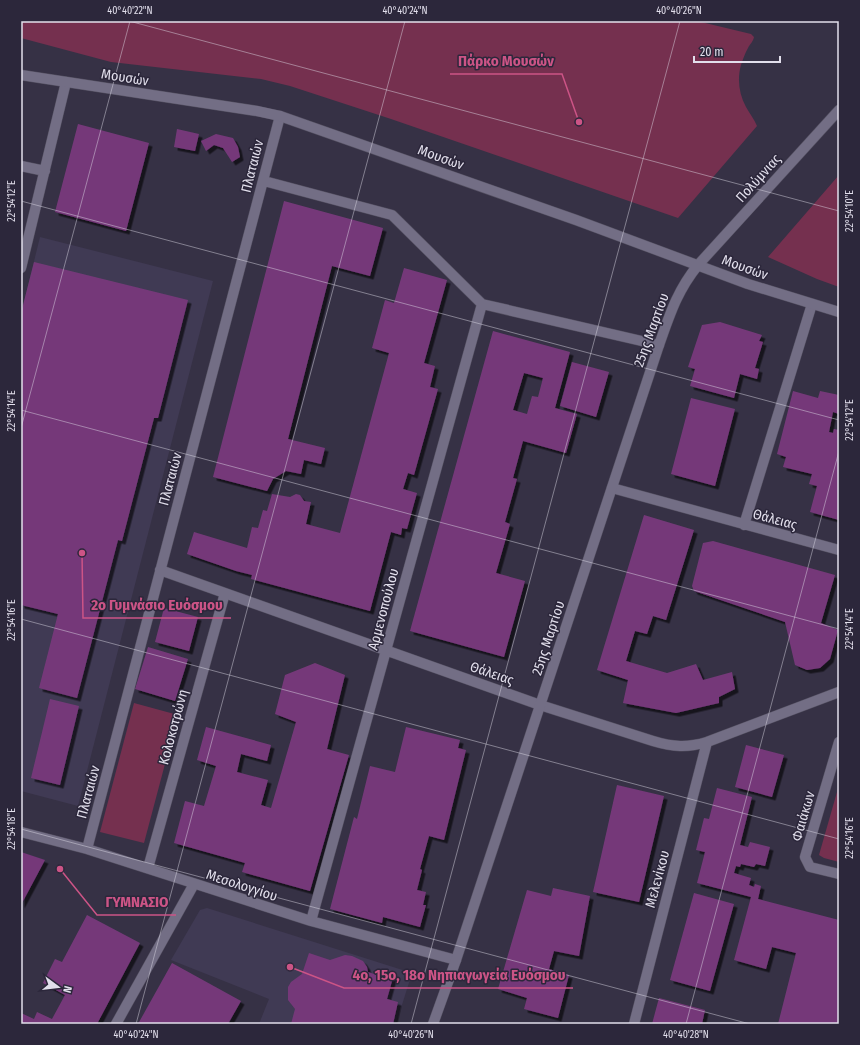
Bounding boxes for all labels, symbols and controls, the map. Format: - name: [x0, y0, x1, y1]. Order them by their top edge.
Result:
- text: 40°40'22"N: [107, 5, 153, 17]
- text: 40°40'24"N: [382, 5, 428, 17]
- text: 40°40'26"N: [656, 5, 702, 17]
- scale bar: [694, 38, 780, 64]
- text: 20 m: [700, 45, 724, 59]
- callout: Πάρκο Μουσών: [450, 47, 562, 74]
- text: Πάρκο Μουσών: [458, 52, 555, 70]
- street label: Μουσών: [100, 65, 150, 90]
- street label: Πλαταιών: [238, 138, 267, 194]
- street label: Μουσών: [415, 141, 466, 174]
- street label: Πολύμνιας: [732, 151, 785, 206]
- text: 22°54'12"E: [6, 180, 18, 222]
- text: 22°54'10"E: [844, 190, 856, 232]
- street label: Μουσών: [719, 251, 770, 284]
- street label: 25ης Μαρτίου: [630, 291, 673, 369]
- text: 22°54'14"E: [6, 390, 18, 432]
- text: 22°54'12"E: [844, 399, 856, 441]
- street label: Πλαταιών: [155, 451, 186, 507]
- street label: Θάλειας: [751, 505, 799, 534]
- street label: Αρμενοπούλου: [364, 566, 403, 652]
- callout: 2ο Γυμνάσιο Ευόσμου: [83, 591, 231, 618]
- text: 2ο Γυμνάσιο Ευόσμου: [90, 596, 223, 614]
- text: 22°54'16"E: [6, 599, 18, 641]
- street label: 25ης Μαρτίου: [528, 599, 569, 678]
- text: 22°54'14"E: [844, 608, 856, 650]
- street label: Θάλειας: [468, 658, 516, 689]
- street label: Κολοκοτρώνη: [155, 688, 192, 767]
- street label: Πλαταιών: [73, 764, 104, 820]
- street label: Φαιάκων: [788, 789, 819, 843]
- text: 22°54'18"E: [6, 808, 18, 850]
- text: 22°54'16"E: [844, 817, 856, 859]
- street label: Μελενίκου: [642, 849, 673, 910]
- street label: Μεσολογγίου: [204, 866, 280, 905]
- callout: ΓΥΜΝΑΣΙΟ: [97, 888, 176, 915]
- text: ΓΥΜΝΑΣΙΟ: [106, 893, 168, 911]
- callout: 4ο, 15ο, 18ο Νηπιαγωγεία Ευόσμου: [344, 961, 573, 988]
- text: 4ο, 15ο, 18ο Νηπιαγωγεία Ευόσμου: [352, 966, 566, 984]
- north arrow: [38, 967, 78, 1007]
- text: N: [60, 985, 74, 994]
- text: 40°40'24"N: [113, 1029, 159, 1041]
- text: 40°40'26"N: [388, 1029, 434, 1041]
- text: 40°40'28"N: [663, 1029, 709, 1041]

